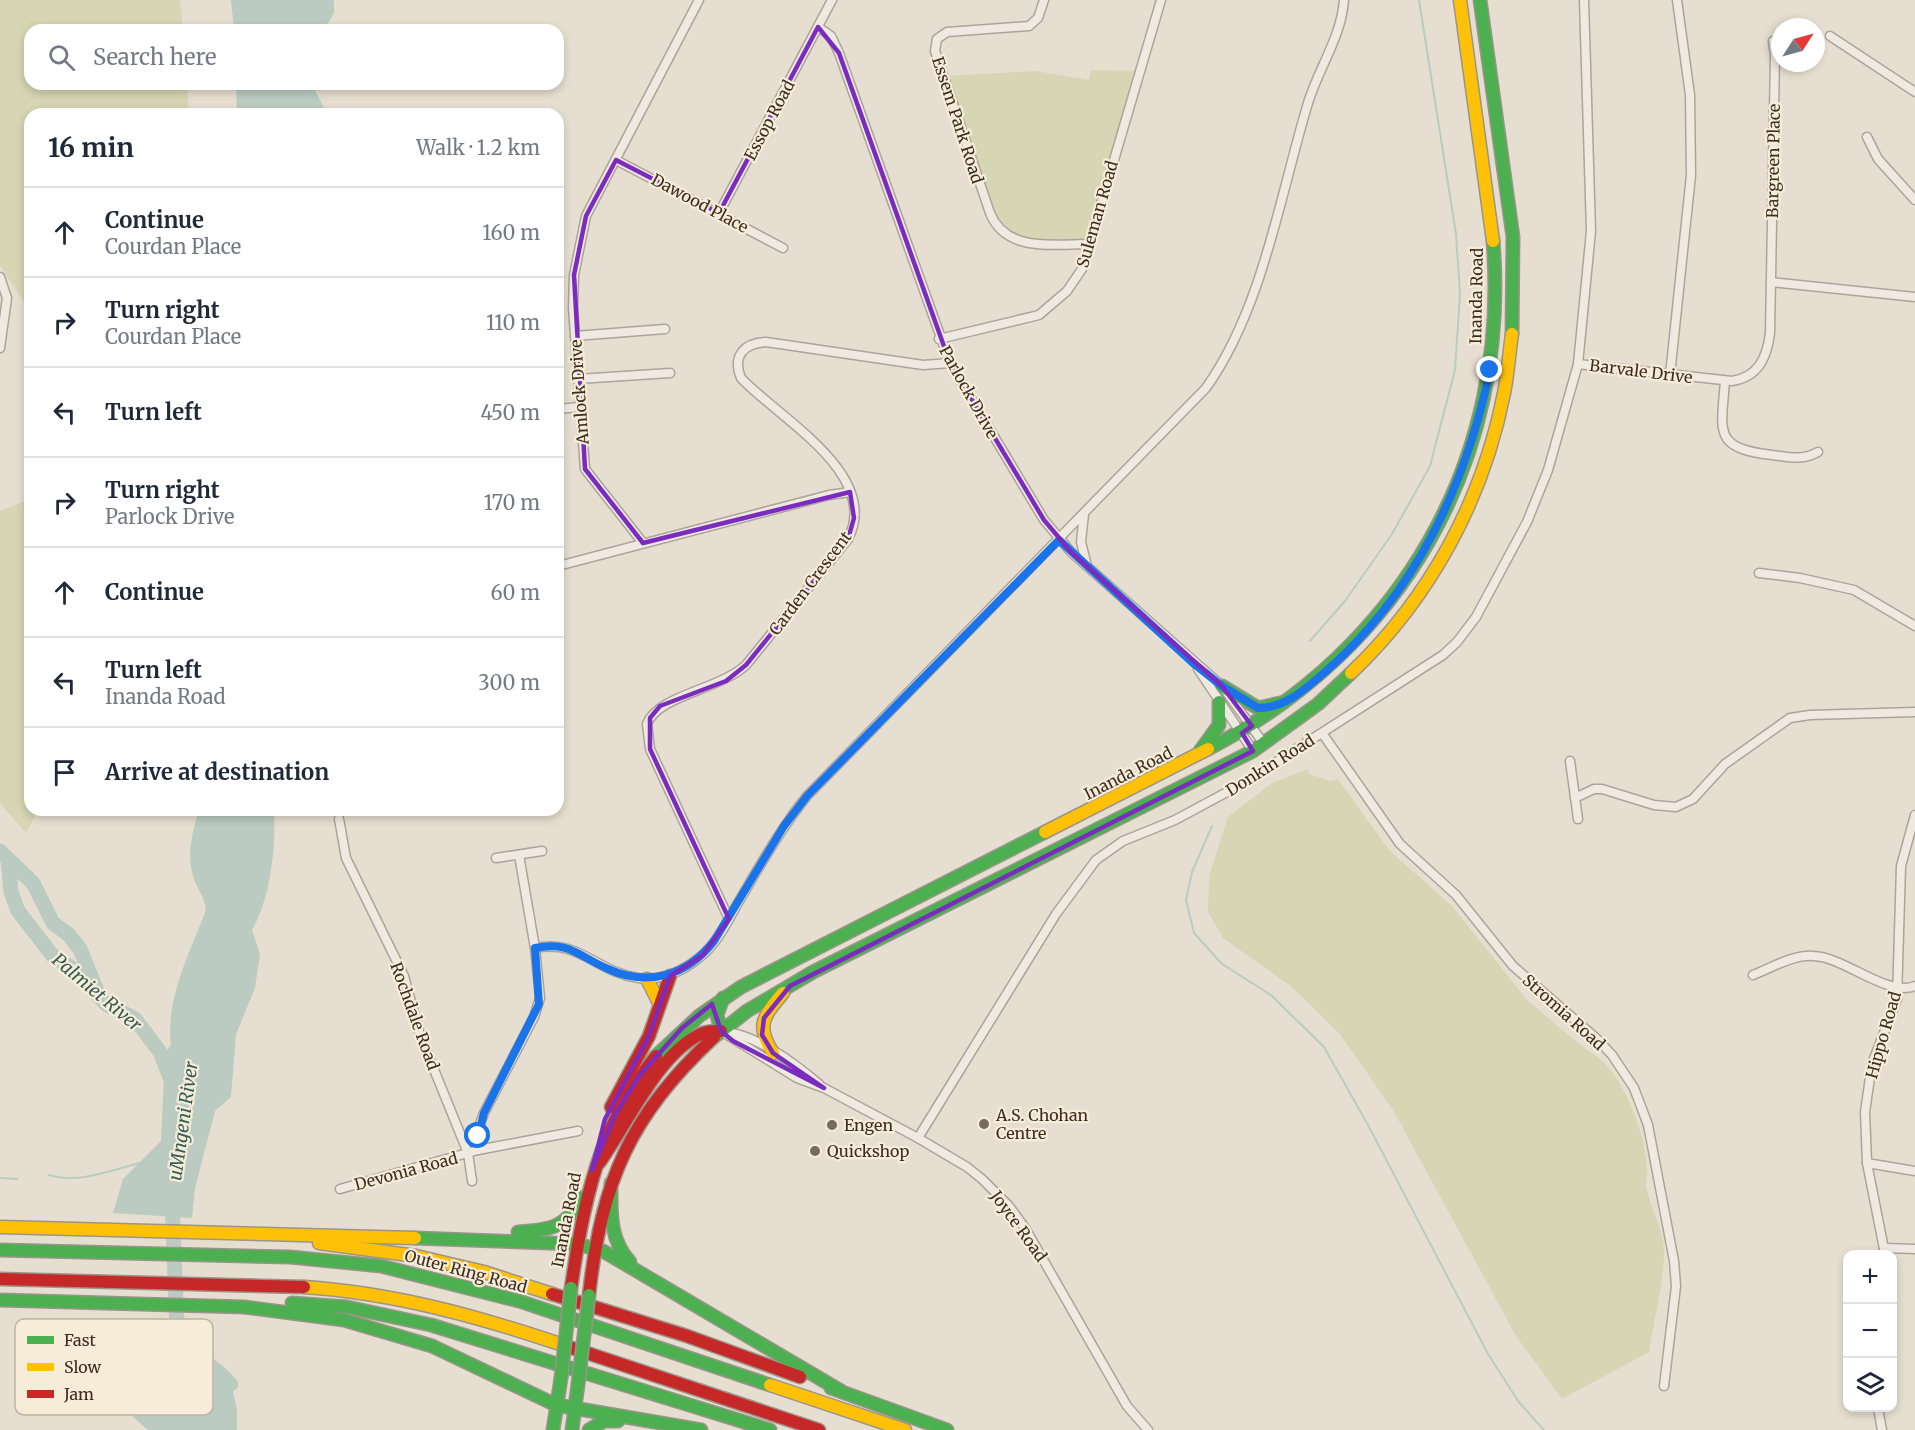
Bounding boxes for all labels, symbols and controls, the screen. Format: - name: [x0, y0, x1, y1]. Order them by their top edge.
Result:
- north arrow: [1771, 18, 1825, 72]
- search box: [24, 24, 564, 90]
- icon: search: [45, 41, 78, 74]
- text: Search here: [93, 43, 216, 71]
- street label: Essem Park Road: [928, 54, 988, 186]
- street label: Essop Road: [740, 76, 799, 164]
- street label: Bargreen Place: [1762, 104, 1784, 218]
- text: 16 min: [48, 131, 134, 164]
- text: Walk · 1.2 km: [416, 135, 540, 160]
- street label: Suleman Road: [1072, 158, 1122, 270]
- street label: Dawood Place: [648, 169, 752, 237]
- text: Continue: [105, 206, 204, 234]
- icon: ahead: [48, 216, 81, 249]
- text: 160 m: [482, 220, 540, 245]
- text: Courdan Place: [105, 234, 241, 259]
- street label: Inanda Road: [1465, 247, 1487, 344]
- text: Turn right: [105, 296, 219, 324]
- icon: right: [48, 306, 81, 339]
- text: 110 m: [486, 310, 540, 335]
- text: Courdan Place: [105, 324, 241, 349]
- street label: Amlock Drive: [565, 339, 593, 446]
- street label: Parlock Drive: [935, 342, 1003, 442]
- street label: Barvale Drive: [1588, 355, 1694, 387]
- route end: [1476, 356, 1502, 382]
- icon: left: [48, 396, 81, 429]
- text: Turn left: [105, 398, 202, 426]
- text: 450 m: [481, 400, 540, 425]
- text: Turn right: [105, 476, 219, 504]
- icon: right: [48, 486, 81, 519]
- text: 170 m: [484, 490, 540, 515]
- text: Parlock Drive: [105, 504, 234, 529]
- street label: Carden Crescent: [765, 527, 856, 639]
- icon: ahead: [48, 576, 81, 609]
- text: Continue: [105, 578, 204, 606]
- text: 60 m: [490, 580, 540, 605]
- text: Turn left: [105, 656, 202, 684]
- icon: left: [48, 666, 81, 699]
- text: 300 m: [478, 670, 540, 695]
- text: Inanda Road: [105, 684, 226, 709]
- street label: Donkin Road: [1222, 730, 1318, 800]
- street label: Inanda Road: [1080, 742, 1176, 804]
- icon: arrive: [48, 756, 81, 789]
- text: Arrive at destination: [105, 758, 329, 786]
- water label: Palmiet River: [48, 948, 147, 1036]
- street label: Rochdale Road: [386, 959, 444, 1073]
- street label: Stromia Road: [1519, 970, 1610, 1054]
- street label: Hippo Road: [1861, 989, 1905, 1081]
- water label: uMngeni River: [163, 1059, 203, 1182]
- place label: A.S. Chohan Centre: [995, 1105, 1088, 1143]
- place label: Engen: [844, 1115, 893, 1135]
- marker: A.S. Chohan Centre: [977, 1117, 991, 1131]
- marker: Engen: [825, 1118, 839, 1132]
- route start: [464, 1122, 490, 1148]
- place label: Quickshop: [827, 1141, 909, 1161]
- marker: Quickshop: [808, 1144, 822, 1158]
- street label: Devonia Road: [352, 1148, 460, 1194]
- street label: Inanda Road: [547, 1170, 585, 1269]
- street label: Joyce Road: [986, 1186, 1052, 1266]
- street label: Outer Ring Road: [403, 1245, 530, 1297]
- map controls: [1843, 1250, 1897, 1412]
- button: +: [1843, 1250, 1897, 1304]
- button: −: [1843, 1304, 1897, 1358]
- legend: [15, 1319, 213, 1415]
- text: Fast: [64, 1330, 97, 1350]
- text: Slow: [64, 1357, 102, 1377]
- button: layers: [1843, 1358, 1897, 1412]
- text: Jam: [63, 1384, 94, 1404]

